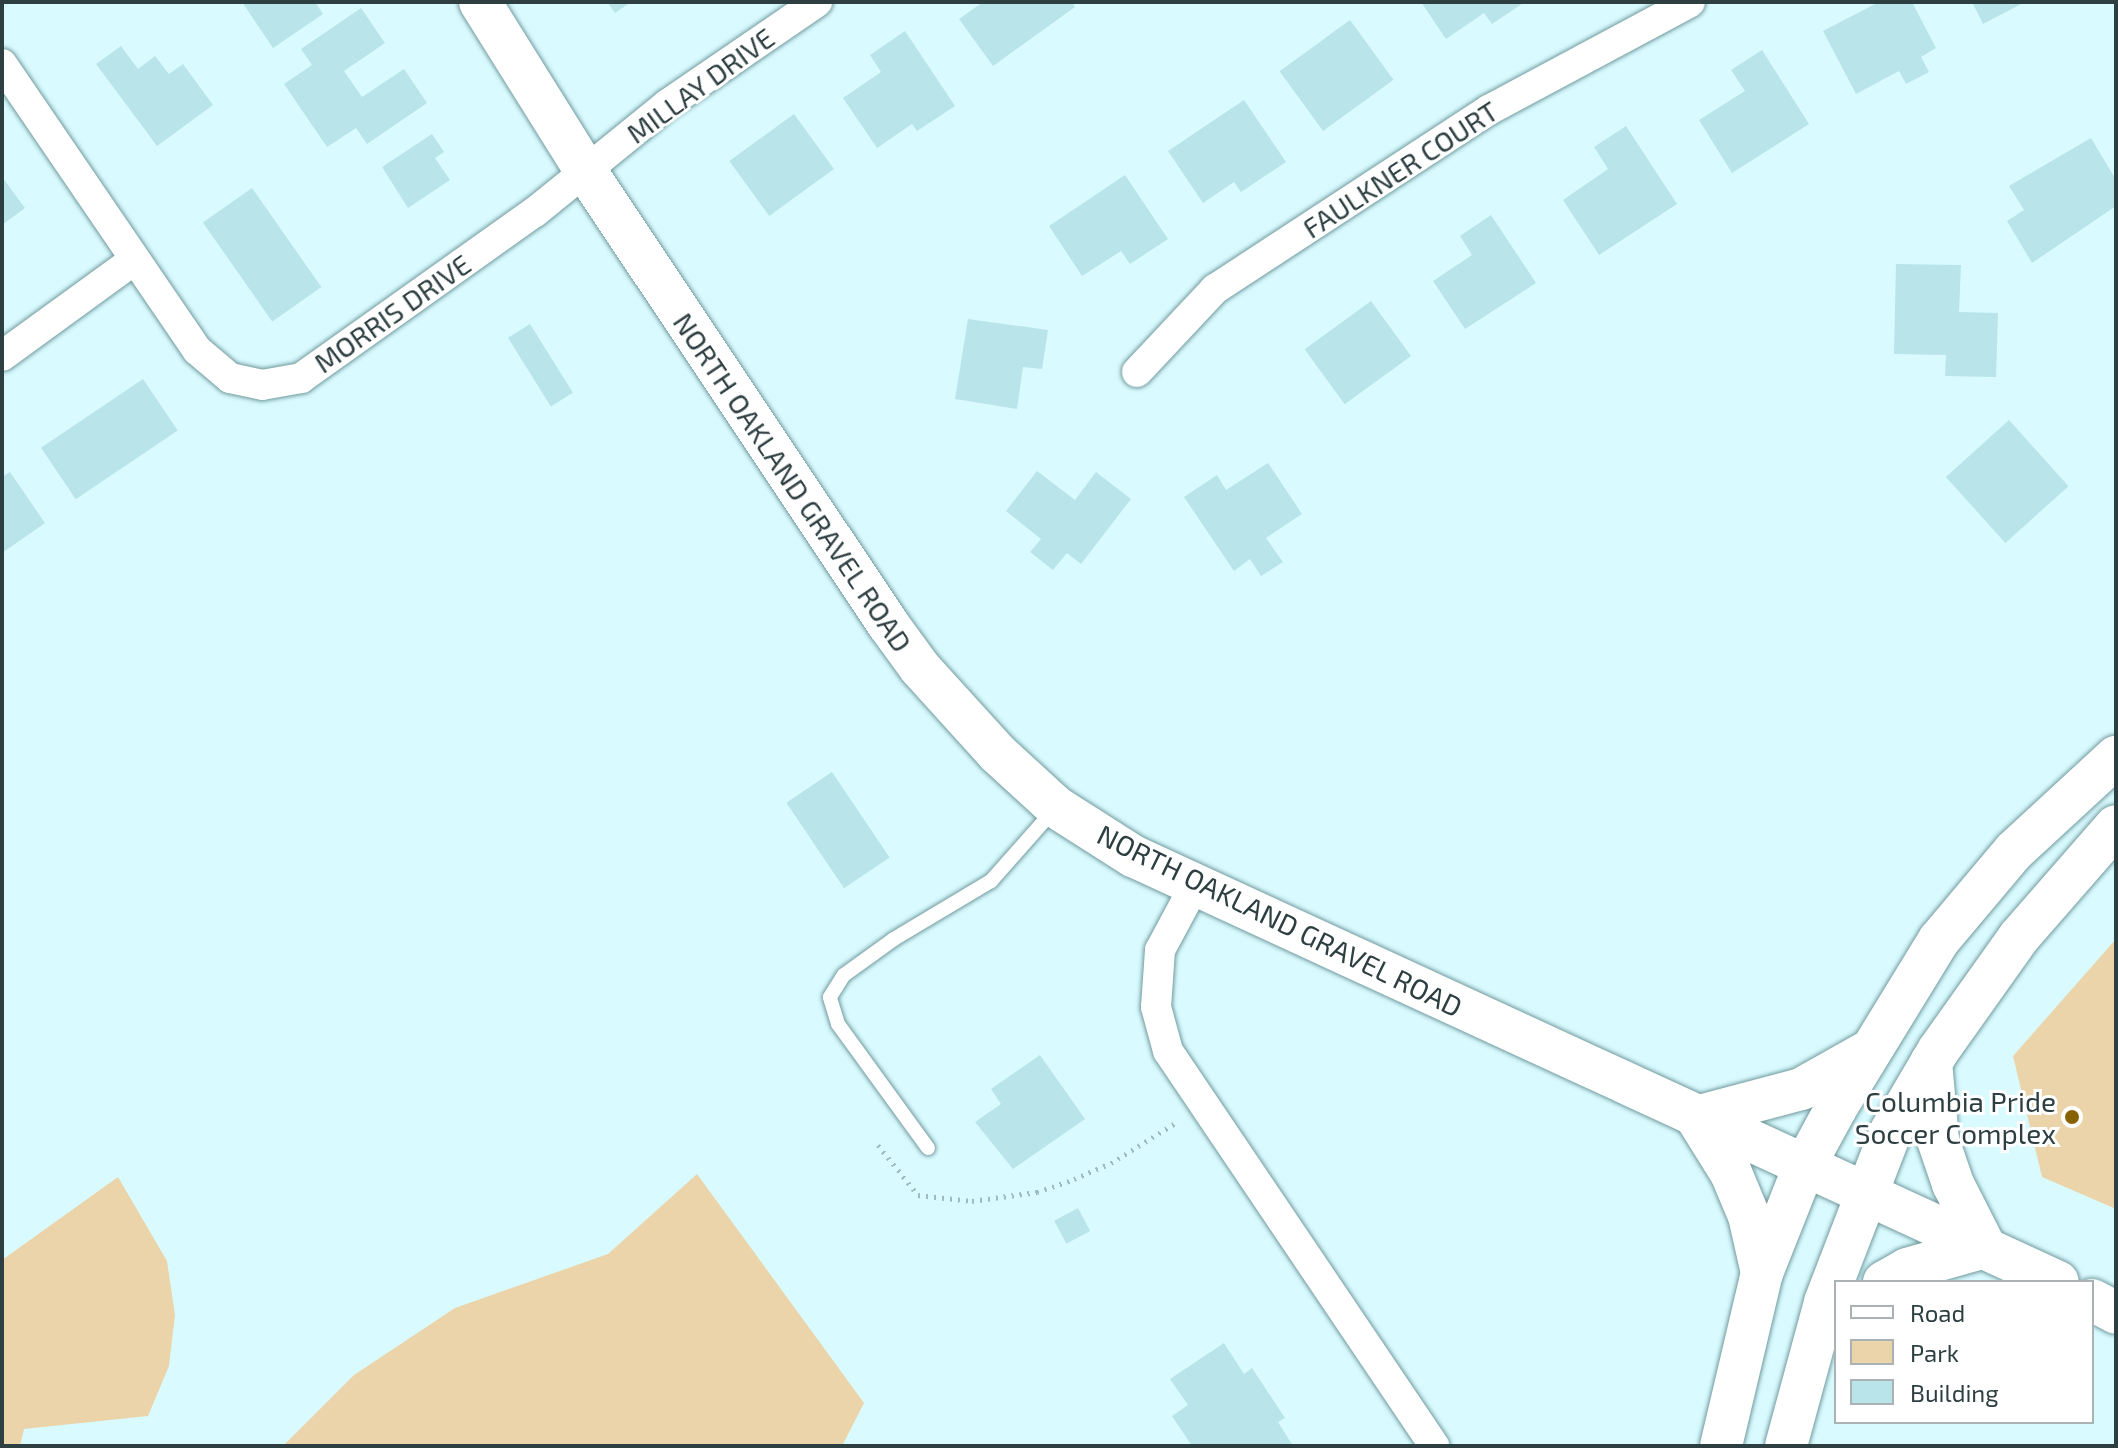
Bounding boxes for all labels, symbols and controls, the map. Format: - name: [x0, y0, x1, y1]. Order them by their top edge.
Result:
- street label: MILLAY DRIVE: [619, 20, 781, 150]
- street label: FAULKNER COURT: [1296, 93, 1504, 245]
- street label: MORRIS DRIVE: [307, 247, 477, 379]
- street label: NORTH OAKLAND GRAVEL ROAD: [667, 306, 919, 658]
- street label: NORTH OAKLAND GRAVEL ROAD: [1092, 817, 1468, 1023]
- place label: Columbia Pride Soccer Complex: [1854, 1084, 2056, 1150]
- marker: Columbia Pride Soccer Complex: [2063, 1108, 2081, 1126]
- legend: [1834, 1280, 2094, 1424]
- text: Road: [1910, 1298, 1965, 1327]
- text: Park: [1910, 1338, 1959, 1367]
- text: Building: [1910, 1378, 1999, 1407]

